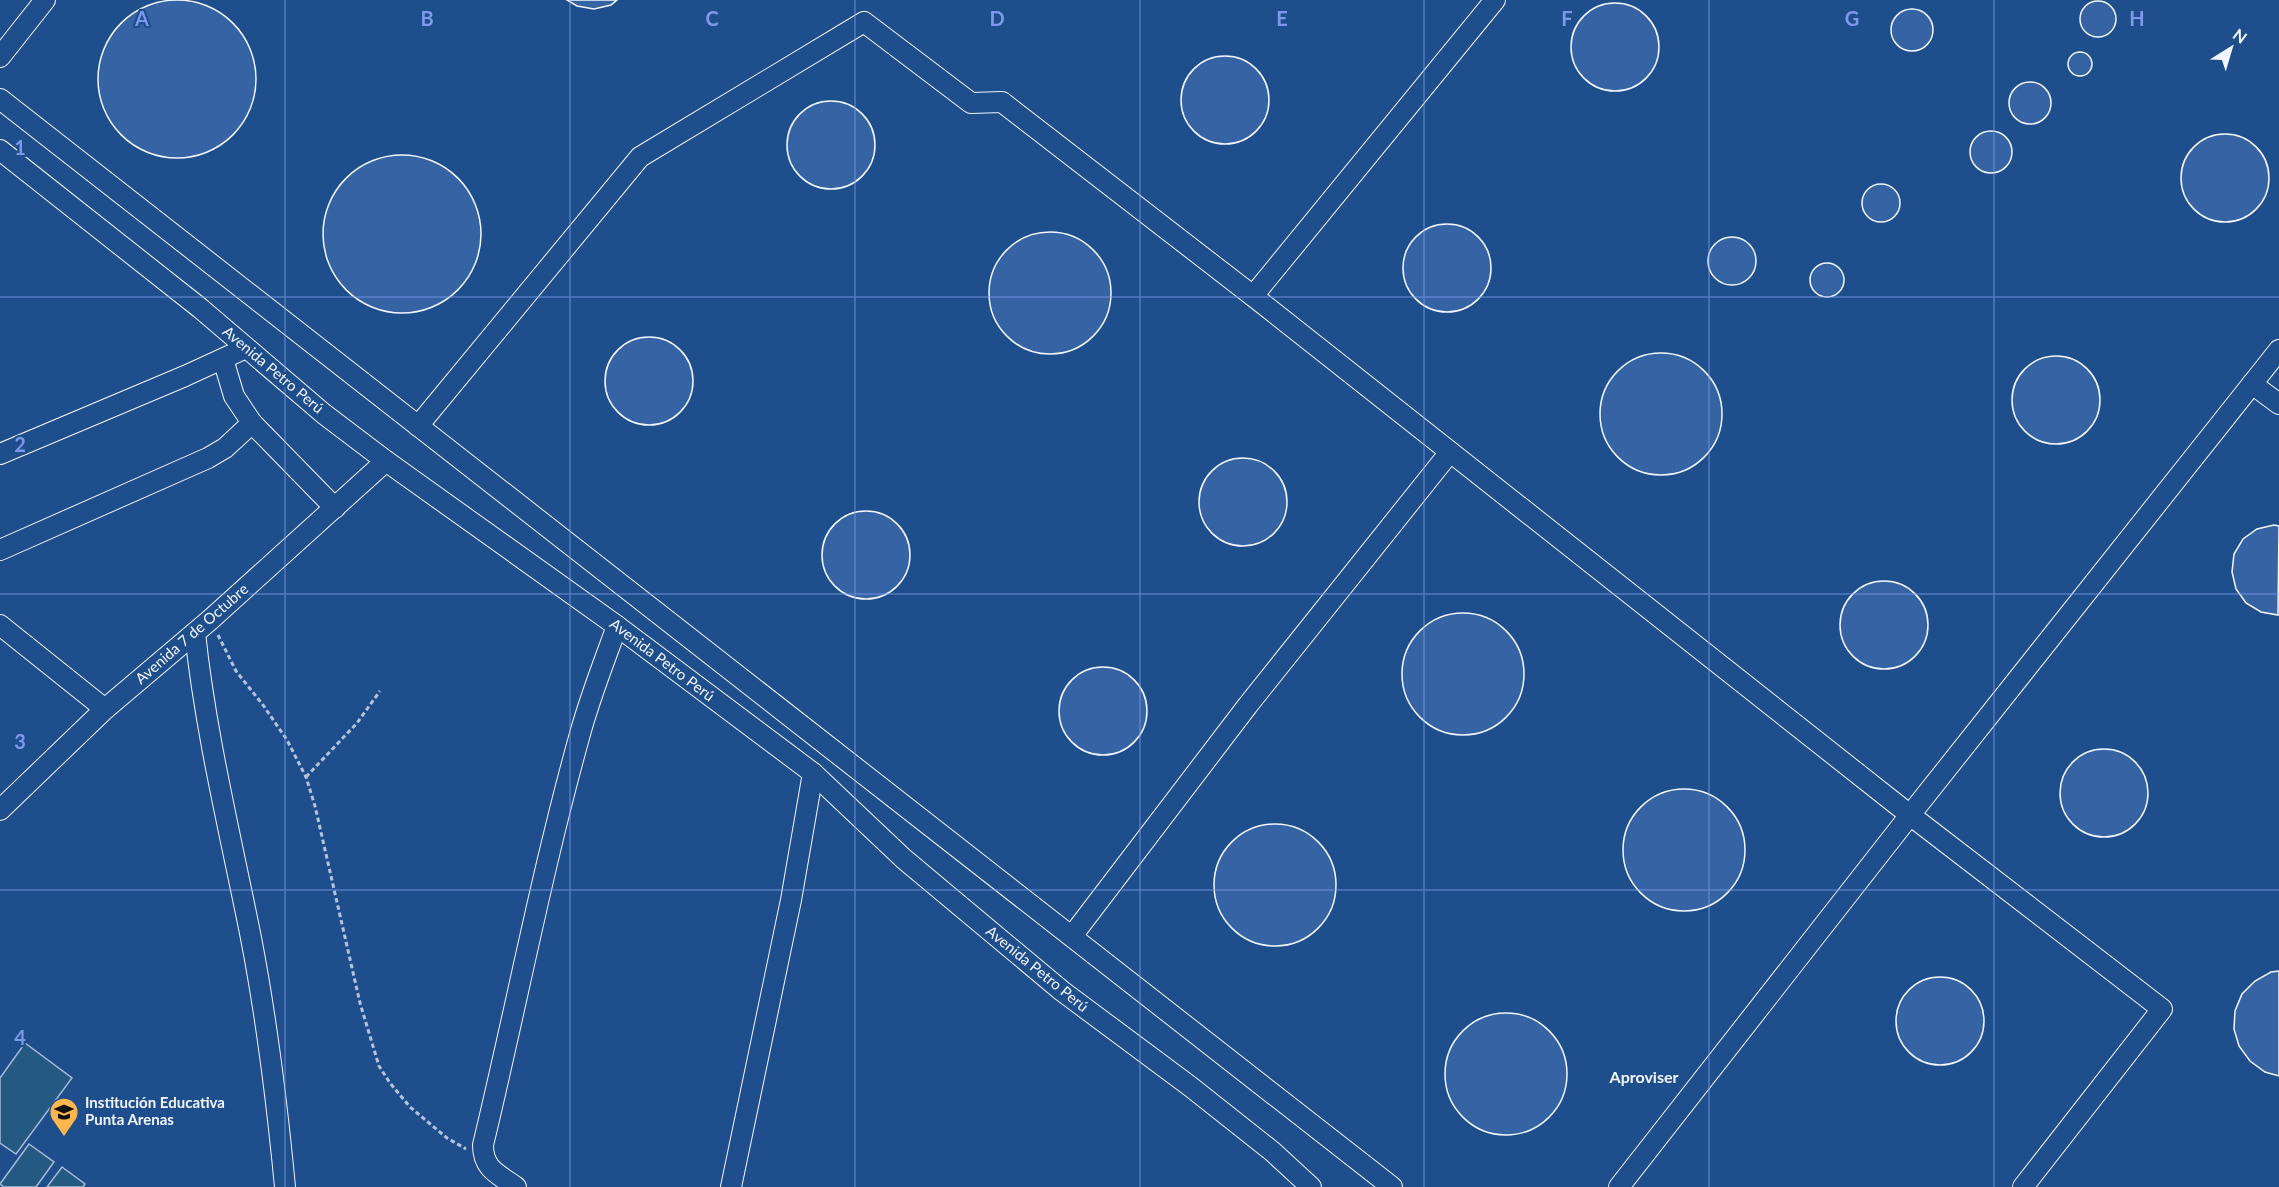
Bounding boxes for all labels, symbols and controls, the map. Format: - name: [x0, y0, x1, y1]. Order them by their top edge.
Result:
- text: A: [134, 6, 149, 30]
- text: B: [420, 6, 434, 30]
- text: C: [705, 6, 719, 30]
- text: D: [989, 6, 1005, 30]
- text: E: [1276, 6, 1288, 30]
- text: F: [1561, 6, 1573, 30]
- text: G: [1845, 6, 1859, 30]
- text: H: [2129, 6, 2145, 30]
- north arrow: [2201, 18, 2261, 78]
- text: N: [2230, 24, 2251, 47]
- text: 1: [14, 135, 26, 159]
- street label: Avenida Petro Perú: [219, 322, 328, 417]
- text: 2: [14, 432, 26, 456]
- street label: Avenida 7 de Octubre: [131, 579, 252, 687]
- street label: Avenida Petro Perú: [607, 614, 718, 704]
- text: 3: [14, 729, 26, 753]
- street label: Avenida Petro Perú: [983, 921, 1092, 1015]
- text: 4: [14, 1025, 26, 1049]
- district label: Aproviser: [1609, 1067, 1678, 1086]
- place label: Institución Educativa Punta Arenas: [85, 1093, 225, 1128]
- school or university icon: Institución Educativa Punta Arenas: [48, 1096, 80, 1138]

